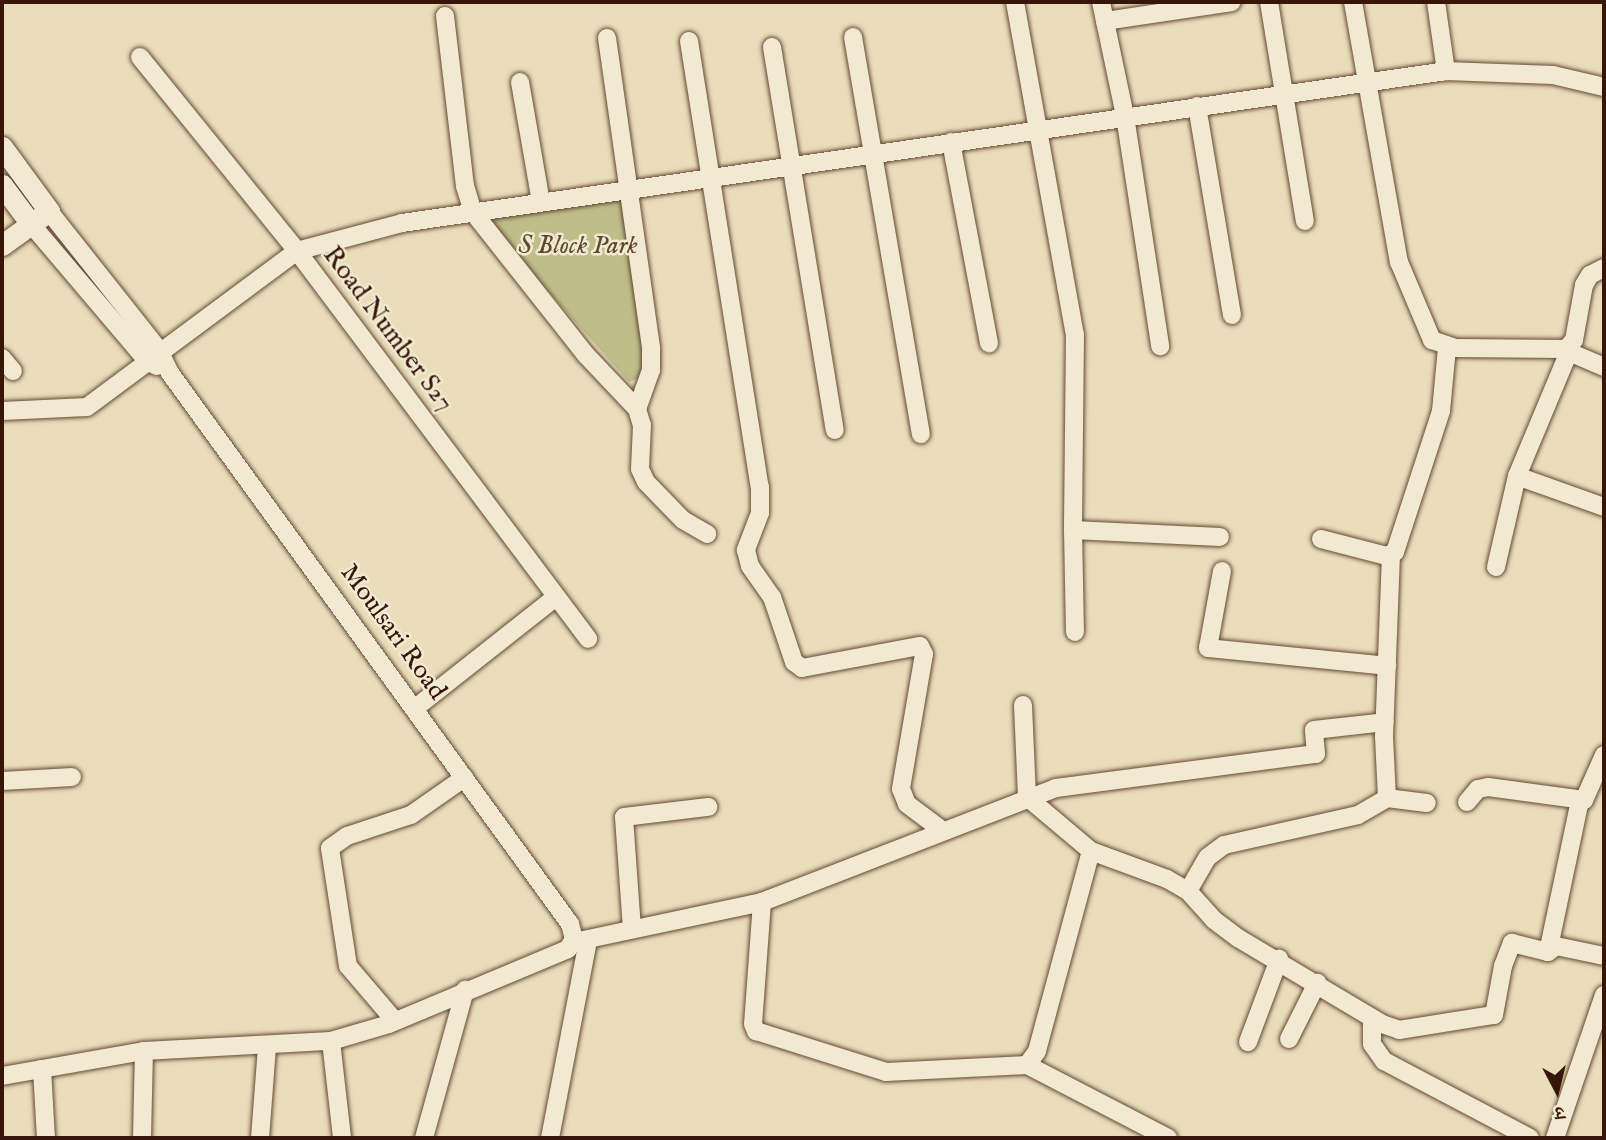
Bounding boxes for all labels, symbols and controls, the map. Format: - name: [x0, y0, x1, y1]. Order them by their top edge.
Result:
- park label: S Block Park: [518, 230, 638, 262]
- street label: Road Number S27: [316, 240, 460, 418]
- street label: Moulsari Road: [333, 558, 453, 706]
- north arrow: [1522, 1056, 1592, 1126]
- text: उ: [1553, 1099, 1566, 1124]

